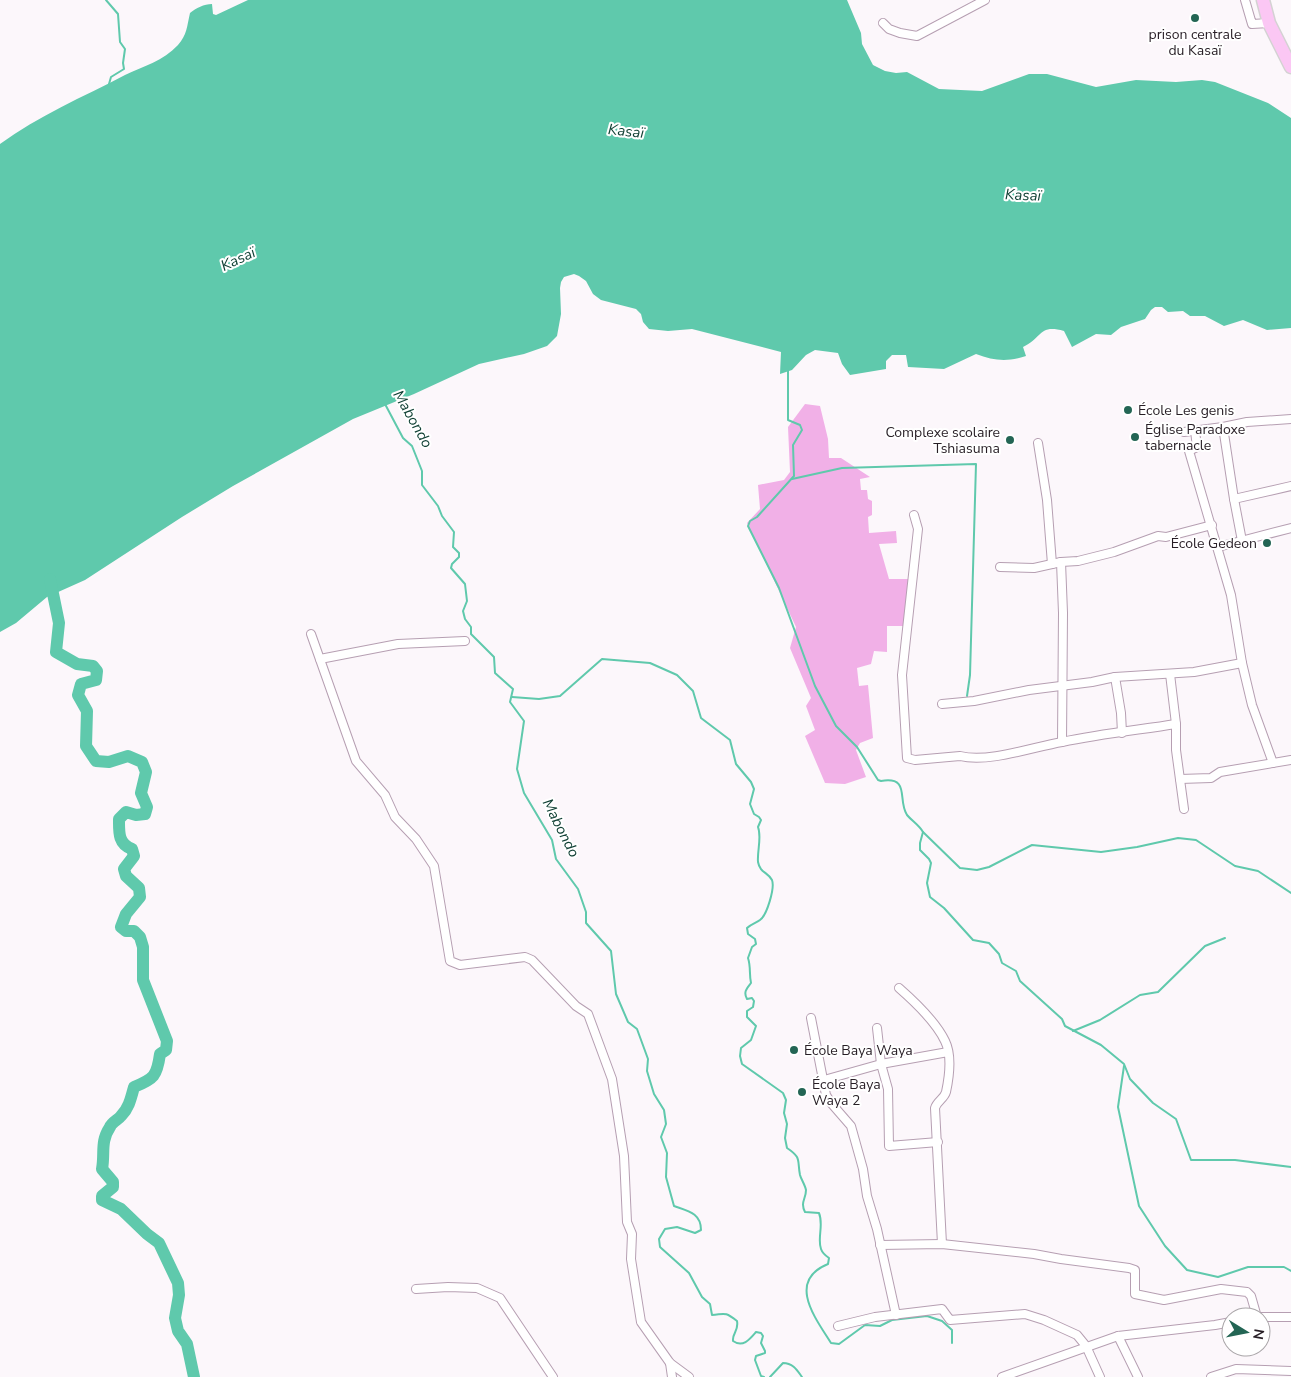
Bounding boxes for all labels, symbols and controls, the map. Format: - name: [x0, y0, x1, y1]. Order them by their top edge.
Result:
- marker: prison centrale du Kasaï: [1189, 12, 1201, 24]
- place label: prison centrale du Kasaï: [1148, 25, 1242, 60]
- water label: Kasaï: [607, 119, 646, 143]
- water label: Kasaï: [1005, 184, 1043, 206]
- water label: Kasaï: [217, 242, 260, 276]
- water label: Mabondo: [388, 387, 438, 451]
- place label: École Les genis: [1138, 401, 1235, 420]
- marker: École Les genis: [1122, 404, 1134, 416]
- place label: Église Paradoxe tabernacle: [1145, 420, 1245, 455]
- place label: Complexe scolaire Tshiasuma: [885, 423, 1000, 458]
- marker: Église Paradoxe tabernacle: [1129, 431, 1141, 443]
- marker: Complexe scolaire Tshiasuma: [1004, 434, 1016, 446]
- place label: École Gedeon: [1171, 534, 1257, 553]
- marker: École Gedeon: [1261, 537, 1273, 549]
- water label: Mabondo: [538, 795, 584, 861]
- place label: École Baya Waya: [804, 1041, 913, 1060]
- marker: École Baya Waya: [788, 1044, 800, 1056]
- place label: École Baya Waya 2: [812, 1075, 881, 1110]
- marker: École Baya Waya 2: [796, 1086, 808, 1098]
- north arrow: [1221, 1307, 1271, 1357]
- text: N: [1248, 1327, 1269, 1341]

